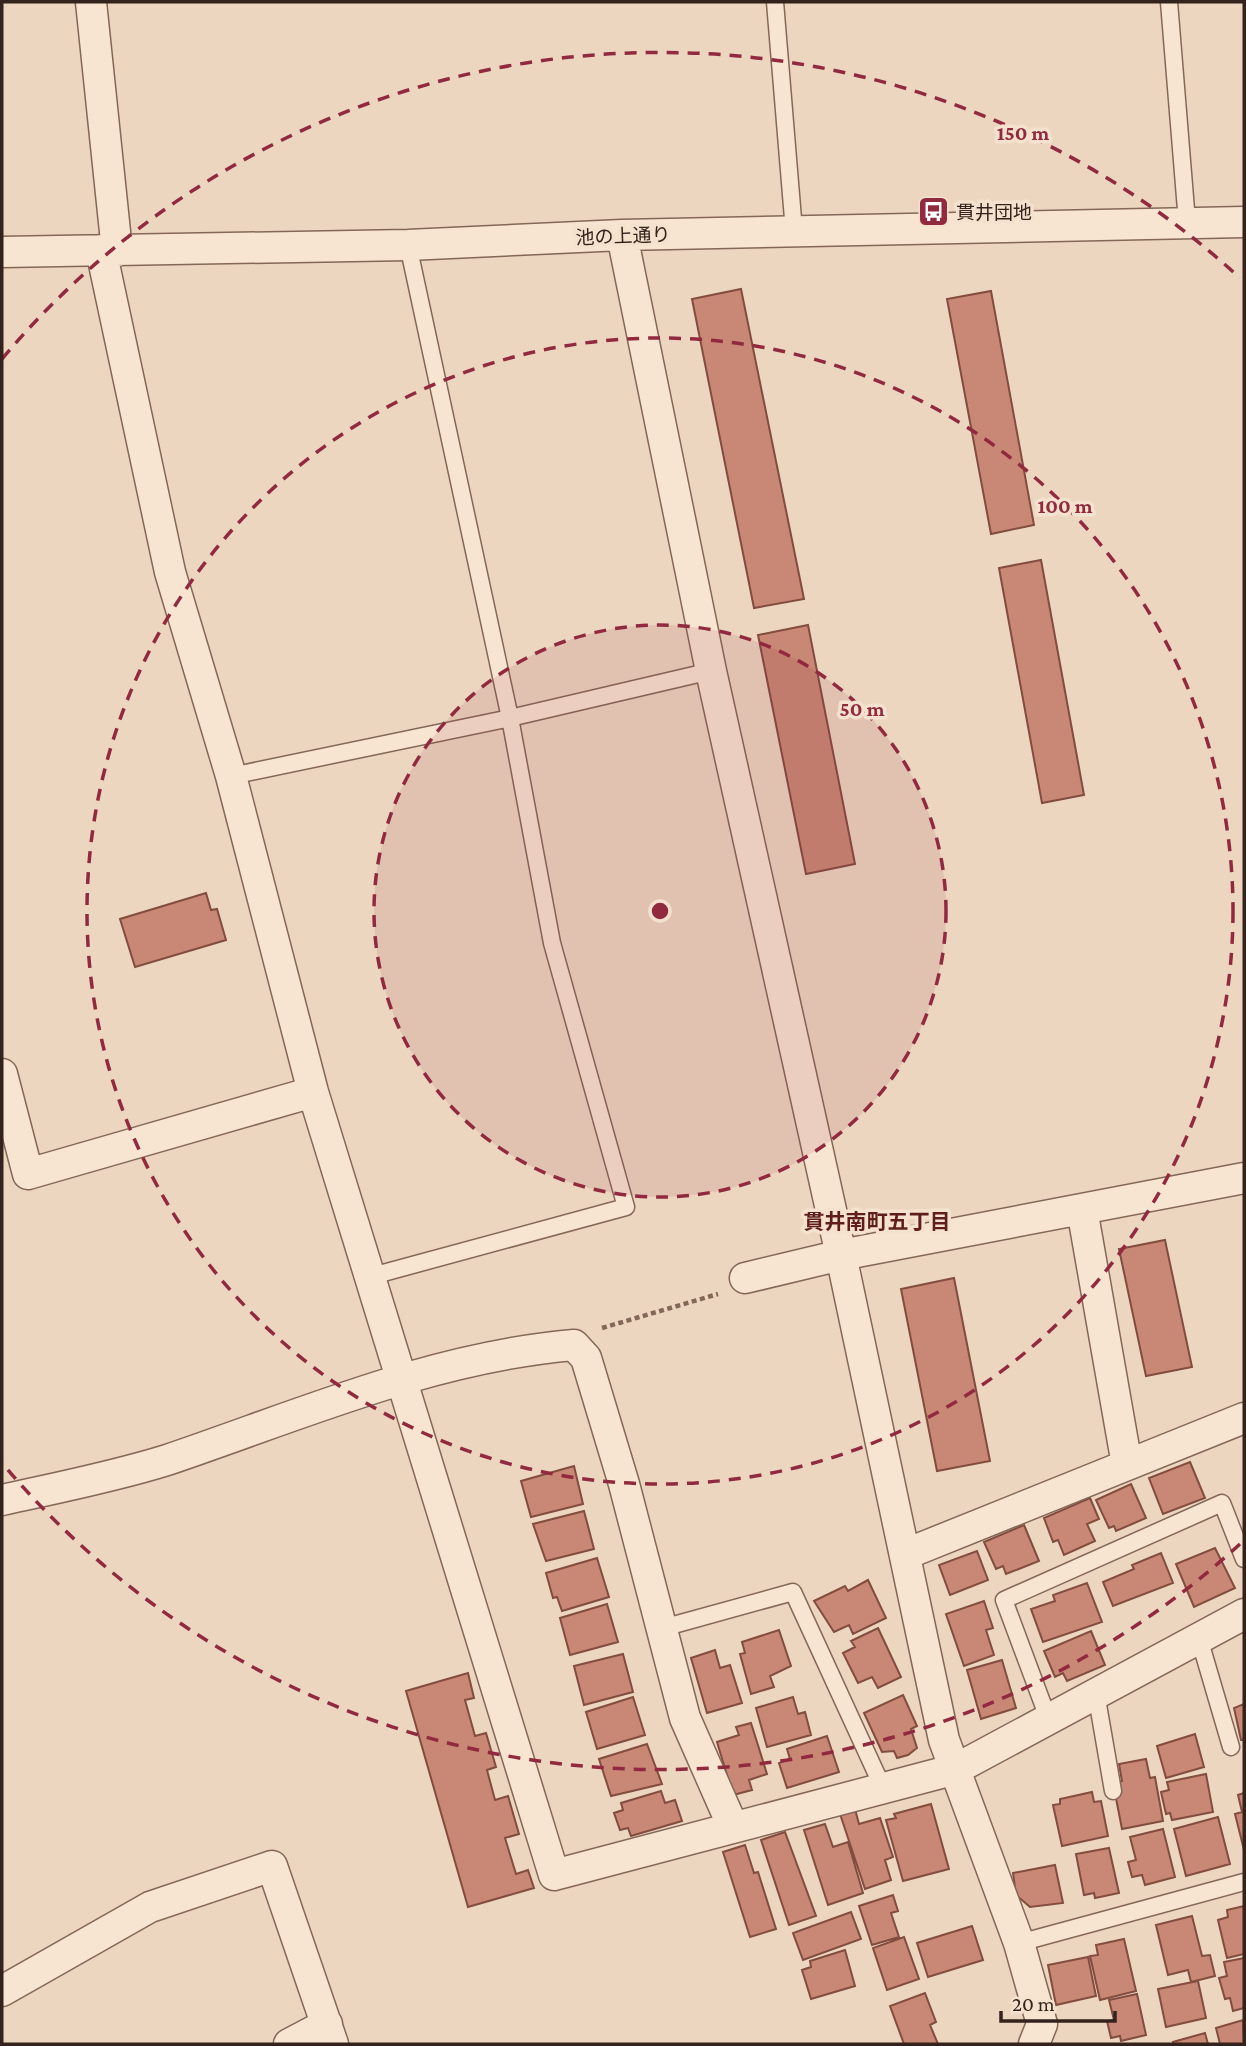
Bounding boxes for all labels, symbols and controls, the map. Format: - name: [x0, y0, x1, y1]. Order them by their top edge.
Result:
- text: 150 m: [997, 121, 1050, 145]
- bus stop icon: 貫井団地: [916, 195, 950, 229]
- place label: 貫井団地: [956, 202, 1032, 223]
- street label: 池の上通り: [575, 224, 671, 248]
- text: 100 m: [1037, 494, 1093, 518]
- text: 50 m: [840, 697, 885, 721]
- centre of rings: [648, 899, 672, 923]
- district label: 貫井南町五丁目: [804, 1210, 951, 1234]
- scale bar: [1001, 1980, 1115, 2024]
- text: 20 m: [1012, 1992, 1055, 2016]

